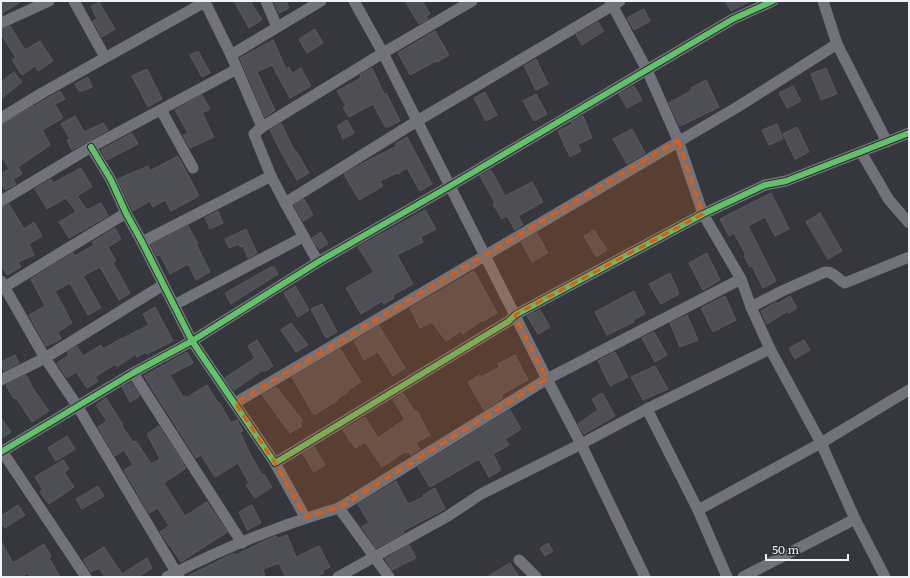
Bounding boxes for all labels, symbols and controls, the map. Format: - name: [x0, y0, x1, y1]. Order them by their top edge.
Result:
- scale bar: [766, 536, 848, 562]
- text: 50 m: [772, 540, 799, 558]

